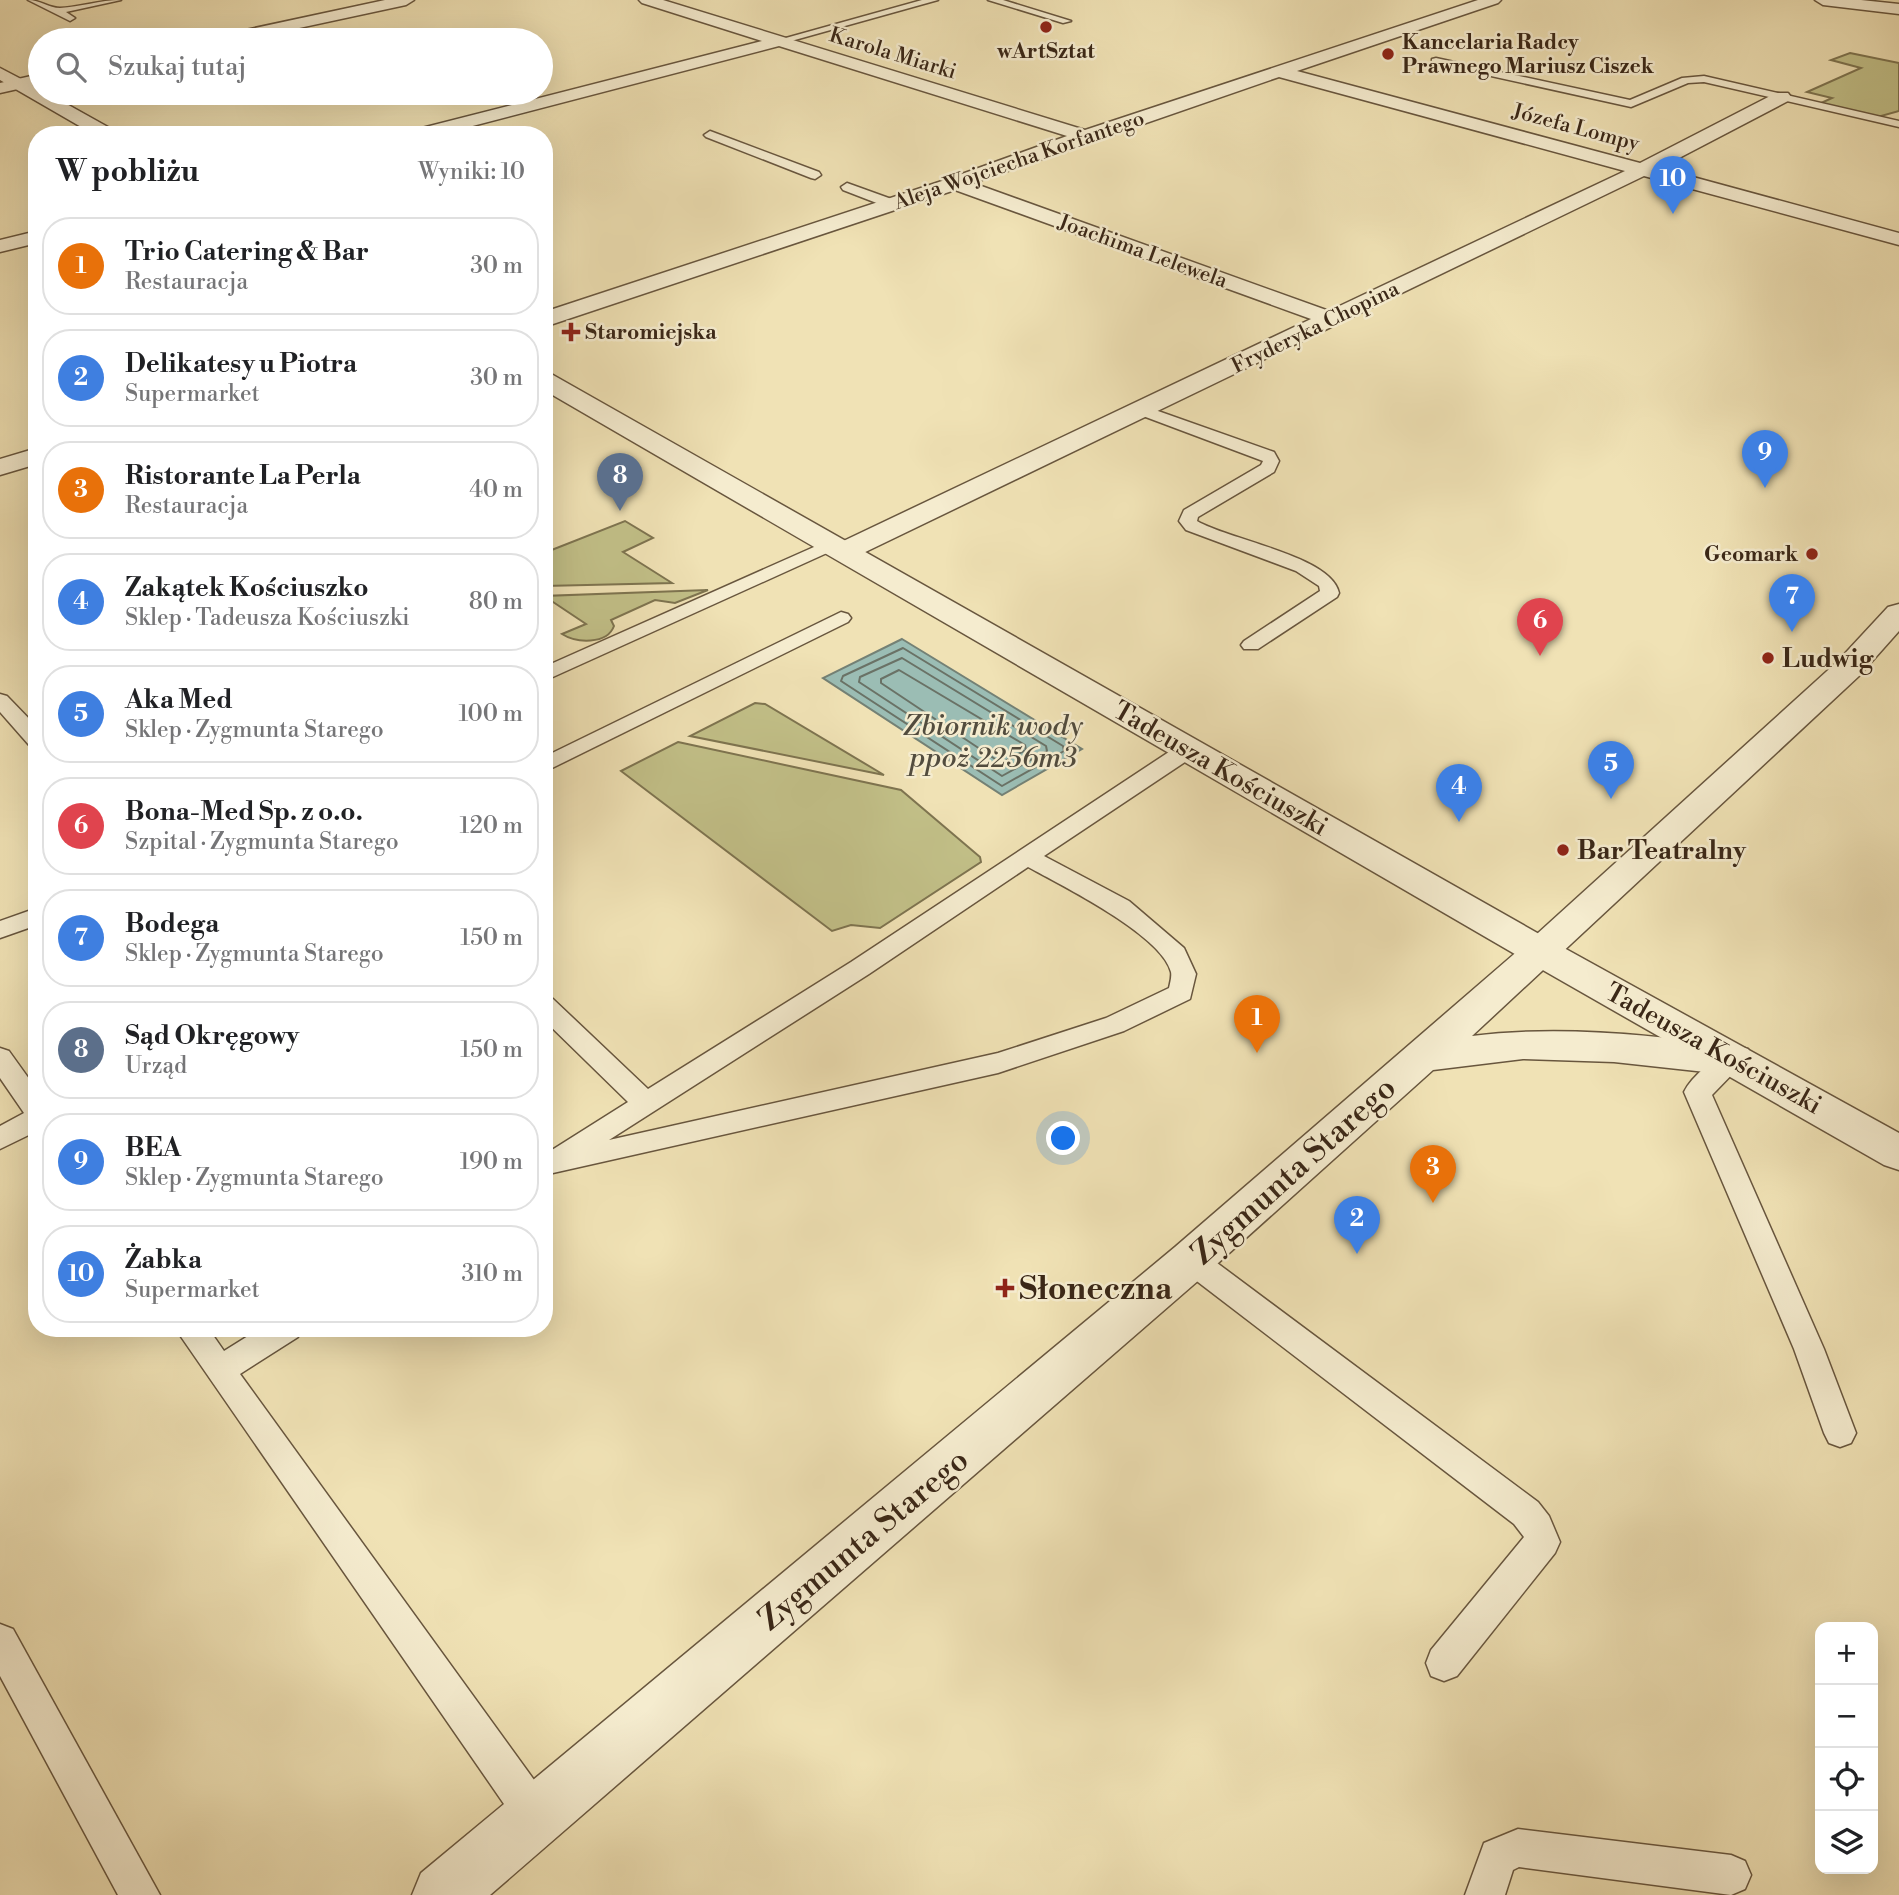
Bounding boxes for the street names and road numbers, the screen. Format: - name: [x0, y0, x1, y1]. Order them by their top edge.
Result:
- street label: Karola Miarki: [826, 22, 959, 86]
- street label: Józefa Lompy: [1509, 98, 1643, 158]
- street label: Aleja Wojciecha Korfantego: [890, 106, 1148, 216]
- street label: Joachima Lelewela: [1054, 209, 1231, 295]
- street label: Fryderyka Chopina: [1227, 276, 1404, 380]
- street label: Tadeusza Kościuszki: [1108, 694, 1333, 843]
- street label: Tadeusza Kościuszki: [1600, 976, 1827, 1122]
- street label: Zygmunta Starego: [1183, 1068, 1404, 1273]
- street label: Zygmunta Starego: [750, 1440, 977, 1639]

